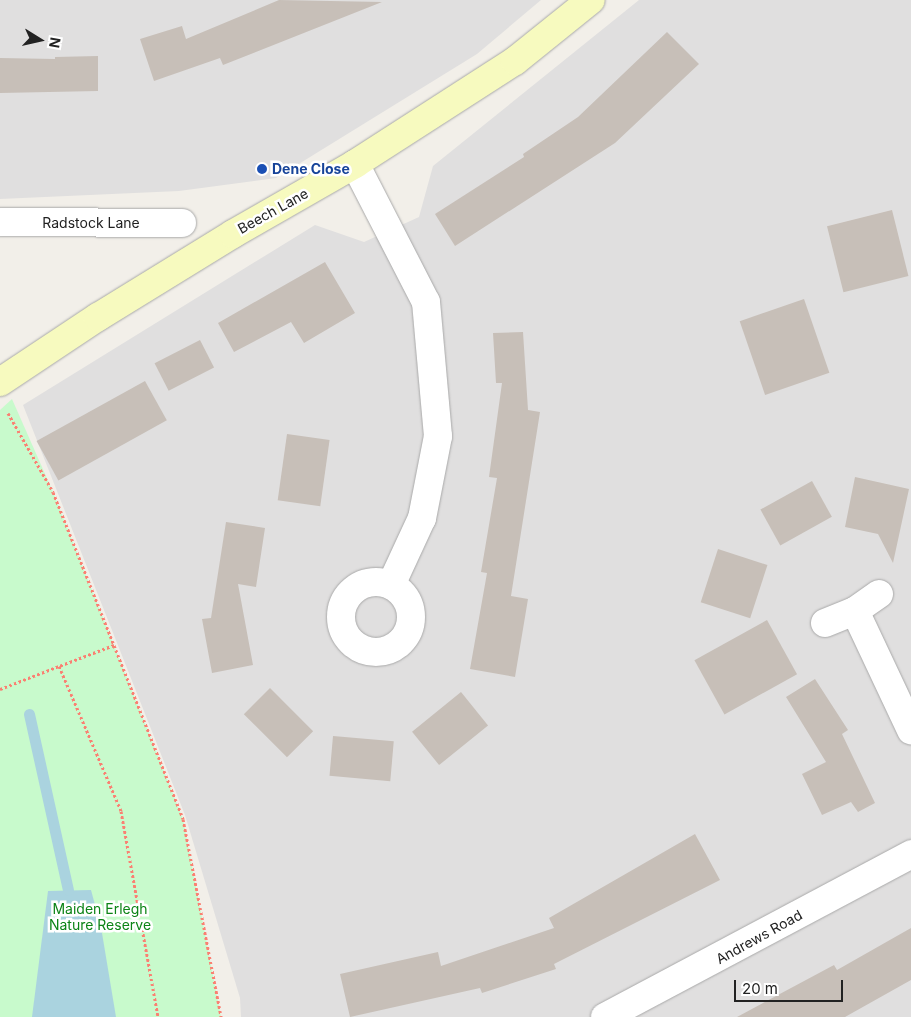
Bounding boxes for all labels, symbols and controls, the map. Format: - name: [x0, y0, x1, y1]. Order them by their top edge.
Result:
- north arrow: [15, 15, 65, 65]
- text: N: [46, 36, 65, 49]
- place label: Dene Close: [272, 161, 350, 177]
- marker: Dene Close: [256, 163, 268, 175]
- street label: Beech Lane: [235, 185, 311, 237]
- street label: Radstock Lane: [42, 215, 140, 231]
- park label: Maiden Erlegh Nature Reserve: [49, 901, 151, 934]
- street label: Andrews Road: [713, 906, 805, 968]
- scale bar: [736, 970, 845, 1002]
- text: 20 m: [742, 979, 778, 998]

